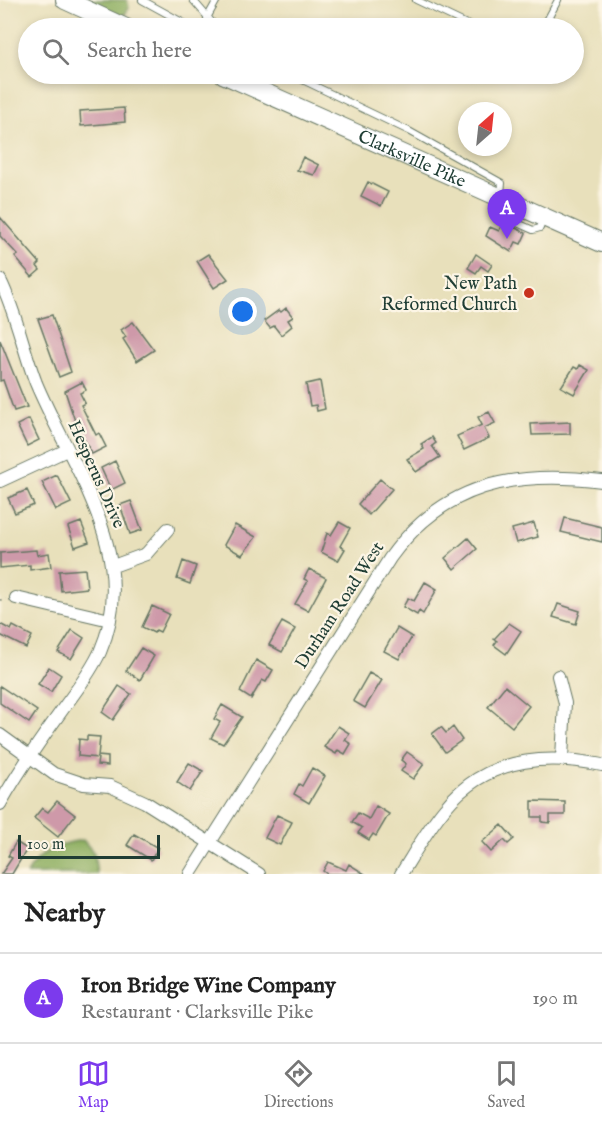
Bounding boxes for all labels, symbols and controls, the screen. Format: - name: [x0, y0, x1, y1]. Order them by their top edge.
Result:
- search box: [18, 18, 584, 84]
- icon: search: [39, 35, 72, 68]
- text: Search here: [87, 37, 192, 65]
- north arrow: [458, 102, 512, 156]
- street label: Clarksville Pike: [354, 126, 469, 194]
- pin: A: [488, 190, 526, 239]
- place label: New Path Reformed Church: [381, 273, 517, 317]
- marker: New Path Reformed Church: [522, 286, 536, 300]
- your location: [228, 297, 257, 326]
- street label: Hesperus Drive: [62, 417, 130, 532]
- street label: Durham Road West: [291, 538, 390, 674]
- scale bar: [18, 832, 160, 860]
- text: 100 m: [27, 835, 64, 855]
- text: Nearby: [24, 897, 105, 930]
- text: Iron Bridge Wine Company: [81, 972, 336, 1000]
- text: A: [37, 986, 50, 1011]
- text: 190 m: [532, 986, 578, 1011]
- text: Restaurant · Clarksville Pike: [81, 1000, 314, 1025]
- tab: Map: [77, 1057, 110, 1113]
- tab: Directions: [264, 1057, 333, 1113]
- tab: Saved: [487, 1057, 525, 1113]

